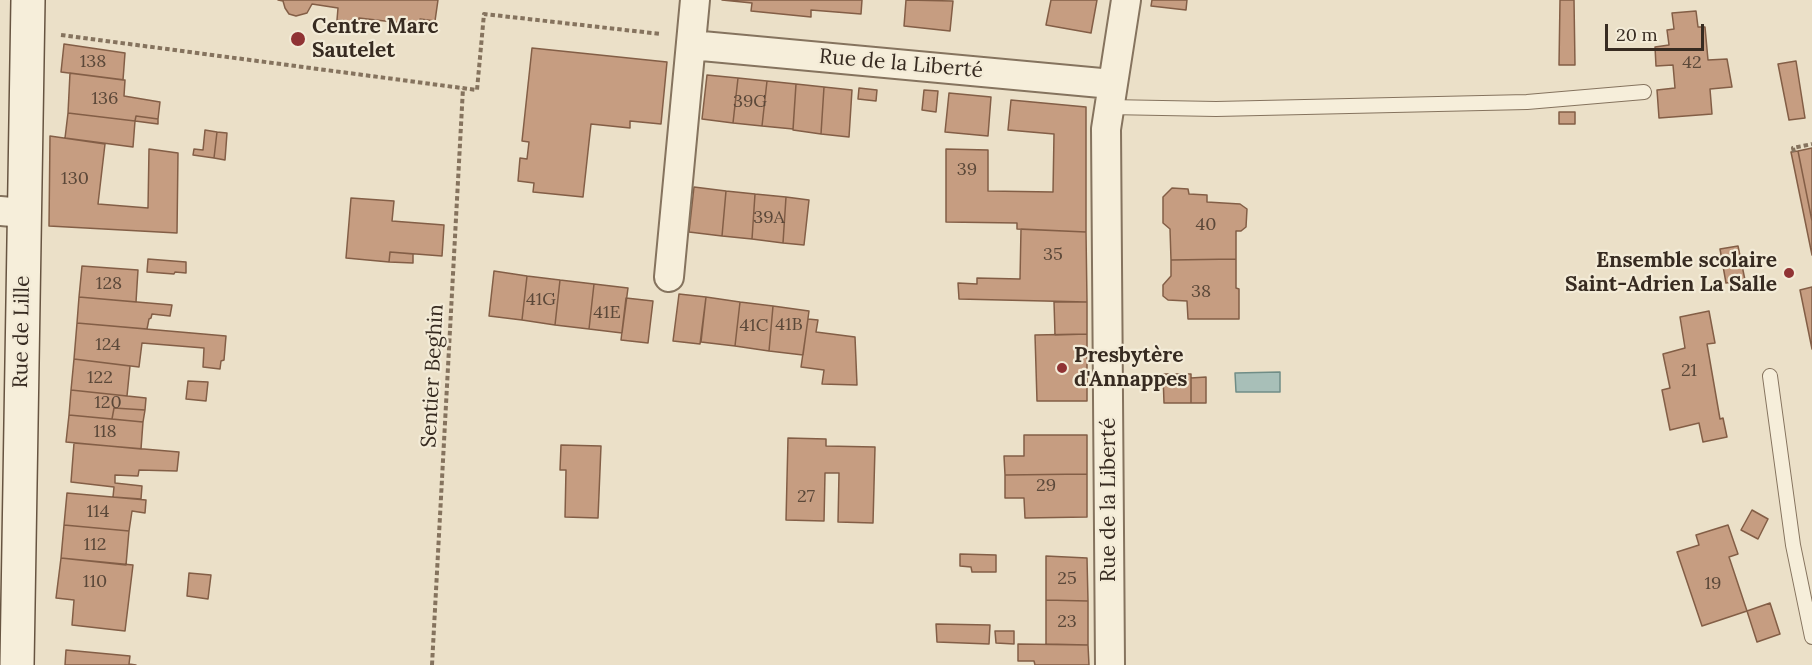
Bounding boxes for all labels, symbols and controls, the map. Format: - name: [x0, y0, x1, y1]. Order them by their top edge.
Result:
- scale bar: [1608, 12, 1707, 50]
- place label: Centre Marc Sautelet: [312, 14, 438, 64]
- text: 20 m: [1616, 23, 1658, 46]
- marker: Centre Marc Sautelet: [289, 30, 307, 48]
- street label: Rue de la Liberté: [818, 44, 984, 84]
- house number: 138: [80, 51, 106, 73]
- house number: 42: [1682, 52, 1702, 74]
- house number: 136: [92, 88, 118, 110]
- house number: 39G: [733, 91, 767, 113]
- house number: 39: [957, 159, 977, 181]
- house number: 130: [61, 168, 89, 190]
- house number: 39A: [753, 207, 785, 229]
- house number: 40: [1196, 214, 1216, 236]
- house number: 35: [1043, 244, 1063, 266]
- place label: Ensemble scolaire Saint-Adrien La Salle: [1565, 248, 1777, 298]
- marker: Ensemble scolaire Saint-Adrien La Salle: [1782, 266, 1796, 280]
- house number: 128: [96, 273, 122, 295]
- street label: Rue de Lille: [8, 275, 36, 389]
- house number: 38: [1191, 281, 1211, 303]
- house number: 41G: [526, 289, 556, 311]
- house number: 41E: [593, 302, 621, 324]
- street label: Sentier Beghin: [417, 304, 449, 448]
- house number: 41B: [775, 314, 803, 336]
- house number: 41C: [740, 315, 768, 337]
- house number: 124: [95, 334, 121, 356]
- place label: Presbytère d'Annappes: [1074, 343, 1187, 393]
- house number: 21: [1681, 360, 1697, 382]
- marker: Presbytère d'Annappes: [1055, 361, 1069, 375]
- house number: 122: [87, 367, 113, 389]
- house number: 120: [94, 392, 122, 414]
- street label: Rue de la Liberté: [1096, 418, 1122, 582]
- house number: 118: [93, 421, 117, 443]
- house number: 29: [1036, 475, 1056, 497]
- house number: 27: [797, 486, 815, 508]
- house number: 114: [87, 501, 109, 523]
- house number: 112: [84, 534, 106, 556]
- house number: 25: [1057, 568, 1077, 590]
- house number: 110: [83, 571, 107, 593]
- house number: 19: [1705, 573, 1721, 595]
- house number: 23: [1057, 611, 1077, 633]

